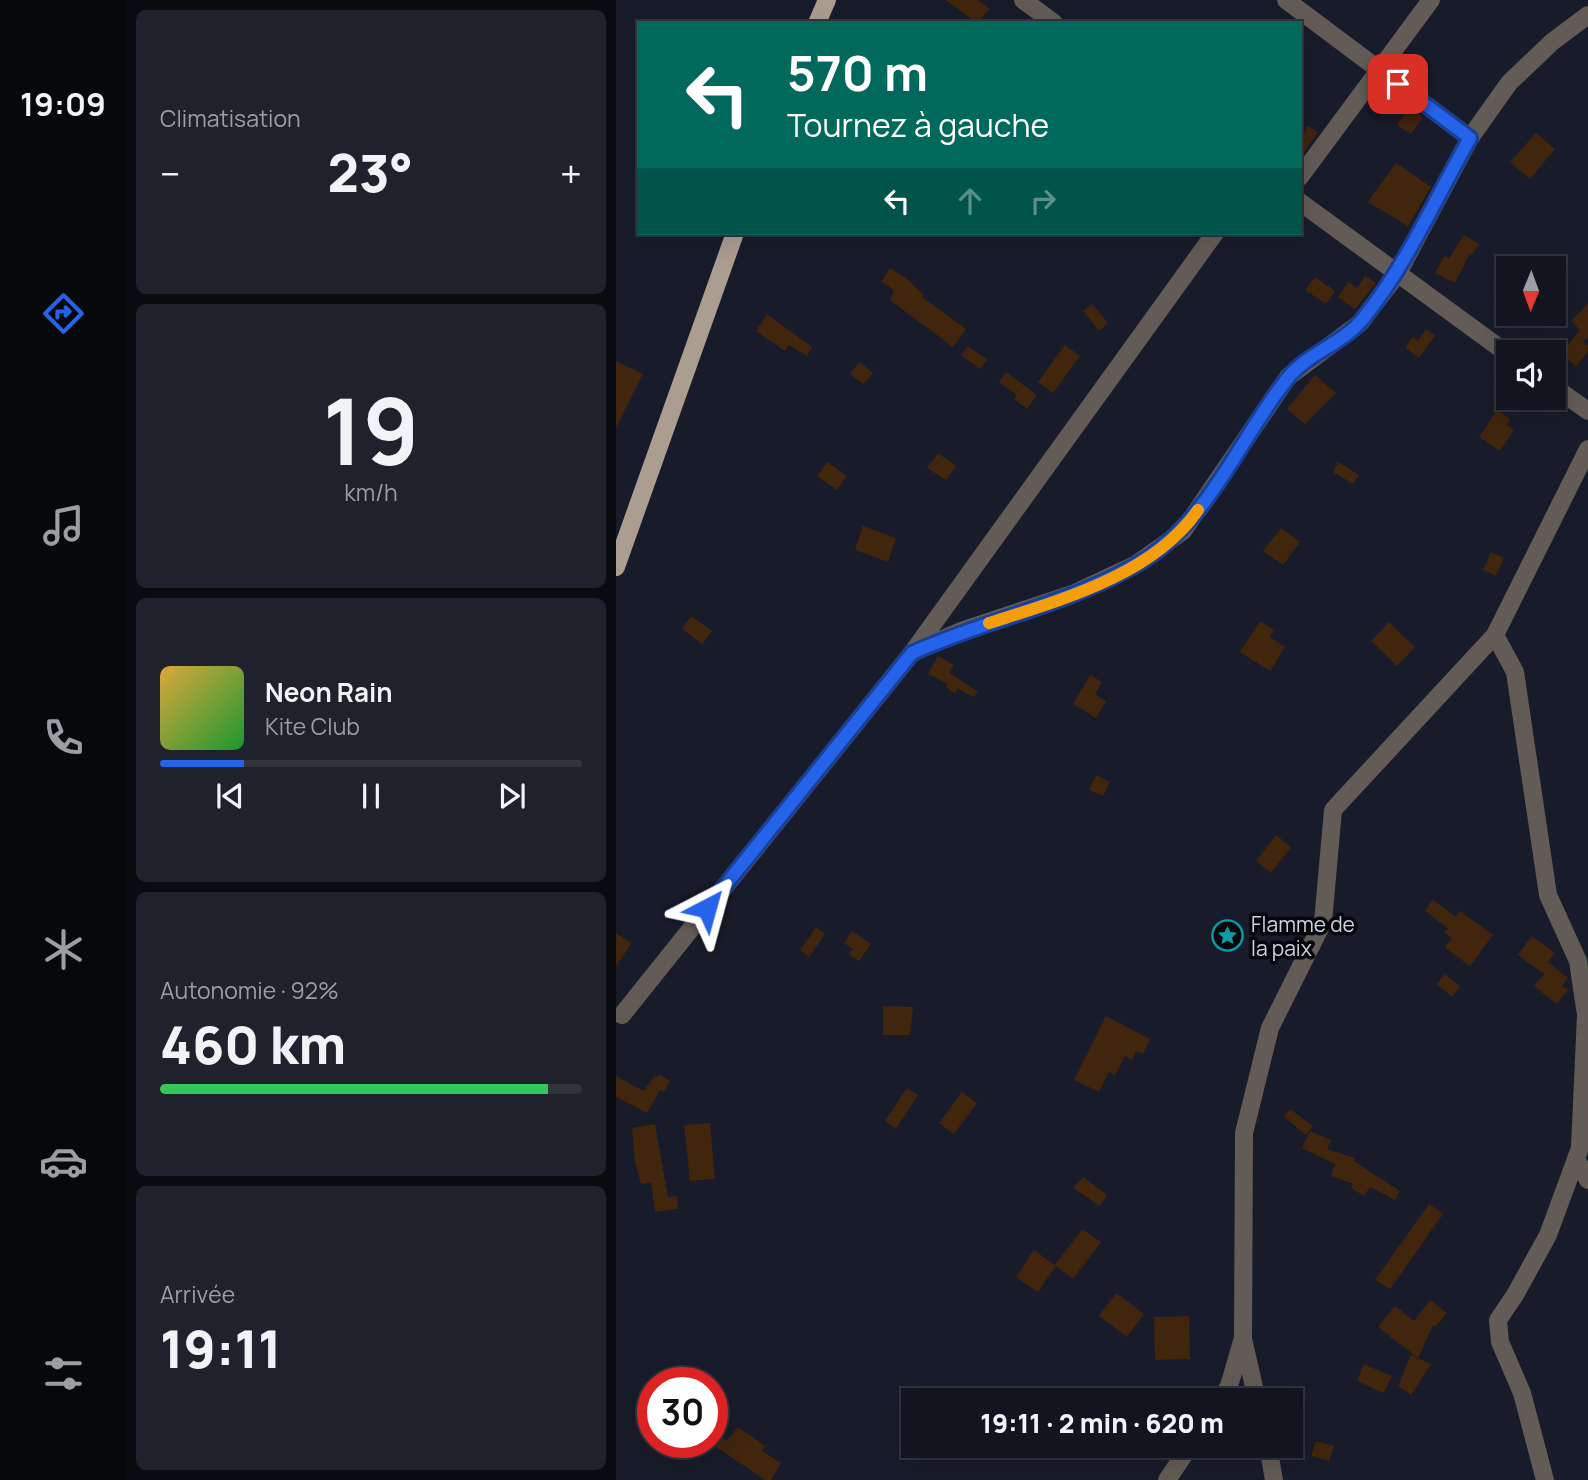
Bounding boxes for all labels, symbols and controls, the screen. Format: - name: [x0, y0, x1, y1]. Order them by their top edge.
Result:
- text: 570 m: [787, 39, 928, 106]
- icon: left: [672, 49, 763, 140]
- pin: [1368, 54, 1428, 114]
- icon: arrive: [1379, 65, 1417, 103]
- text: 19:09: [20, 82, 106, 126]
- text: Climatisation: [160, 102, 301, 134]
- text: Tournez à gauche: [787, 103, 1049, 147]
- text: 23°: [328, 137, 413, 208]
- text: −: [160, 147, 181, 199]
- text: +: [560, 147, 582, 199]
- icon: left: [878, 182, 916, 220]
- icon: ahead: [951, 182, 989, 220]
- icon: right: [1024, 182, 1062, 220]
- north arrow: [1496, 256, 1566, 326]
- map controls: [1496, 256, 1566, 410]
- icon: directions: [39, 289, 88, 338]
- button: sound: [1496, 340, 1566, 410]
- text: 19: [323, 368, 419, 492]
- text: km/h: [344, 476, 398, 508]
- icon: music: [39, 501, 88, 550]
- text: Neon Rain: [265, 674, 393, 710]
- text: Kite Club: [265, 710, 360, 742]
- icon: phone: [39, 713, 88, 762]
- icon: previous: [211, 777, 249, 815]
- icon: pause: [352, 777, 390, 815]
- icon: next: [493, 777, 531, 815]
- position arrow: [670, 871, 744, 945]
- place label: Flamme de la paix: [1251, 910, 1355, 962]
- place icon: Flamme de la paix: [1211, 919, 1245, 953]
- icon: climate: [39, 925, 88, 974]
- text: Autonomie · 92%: [160, 974, 339, 1006]
- text: 460 km: [160, 1009, 346, 1080]
- icon: car: [39, 1137, 88, 1186]
- text: Arrivée: [160, 1278, 235, 1310]
- text: 19:11: [160, 1313, 282, 1384]
- icon: filters: [39, 1349, 88, 1398]
- speed limit sign: 30: [637, 1367, 728, 1458]
- text: 19:11 · 2 min · 620 m: [980, 1405, 1224, 1441]

